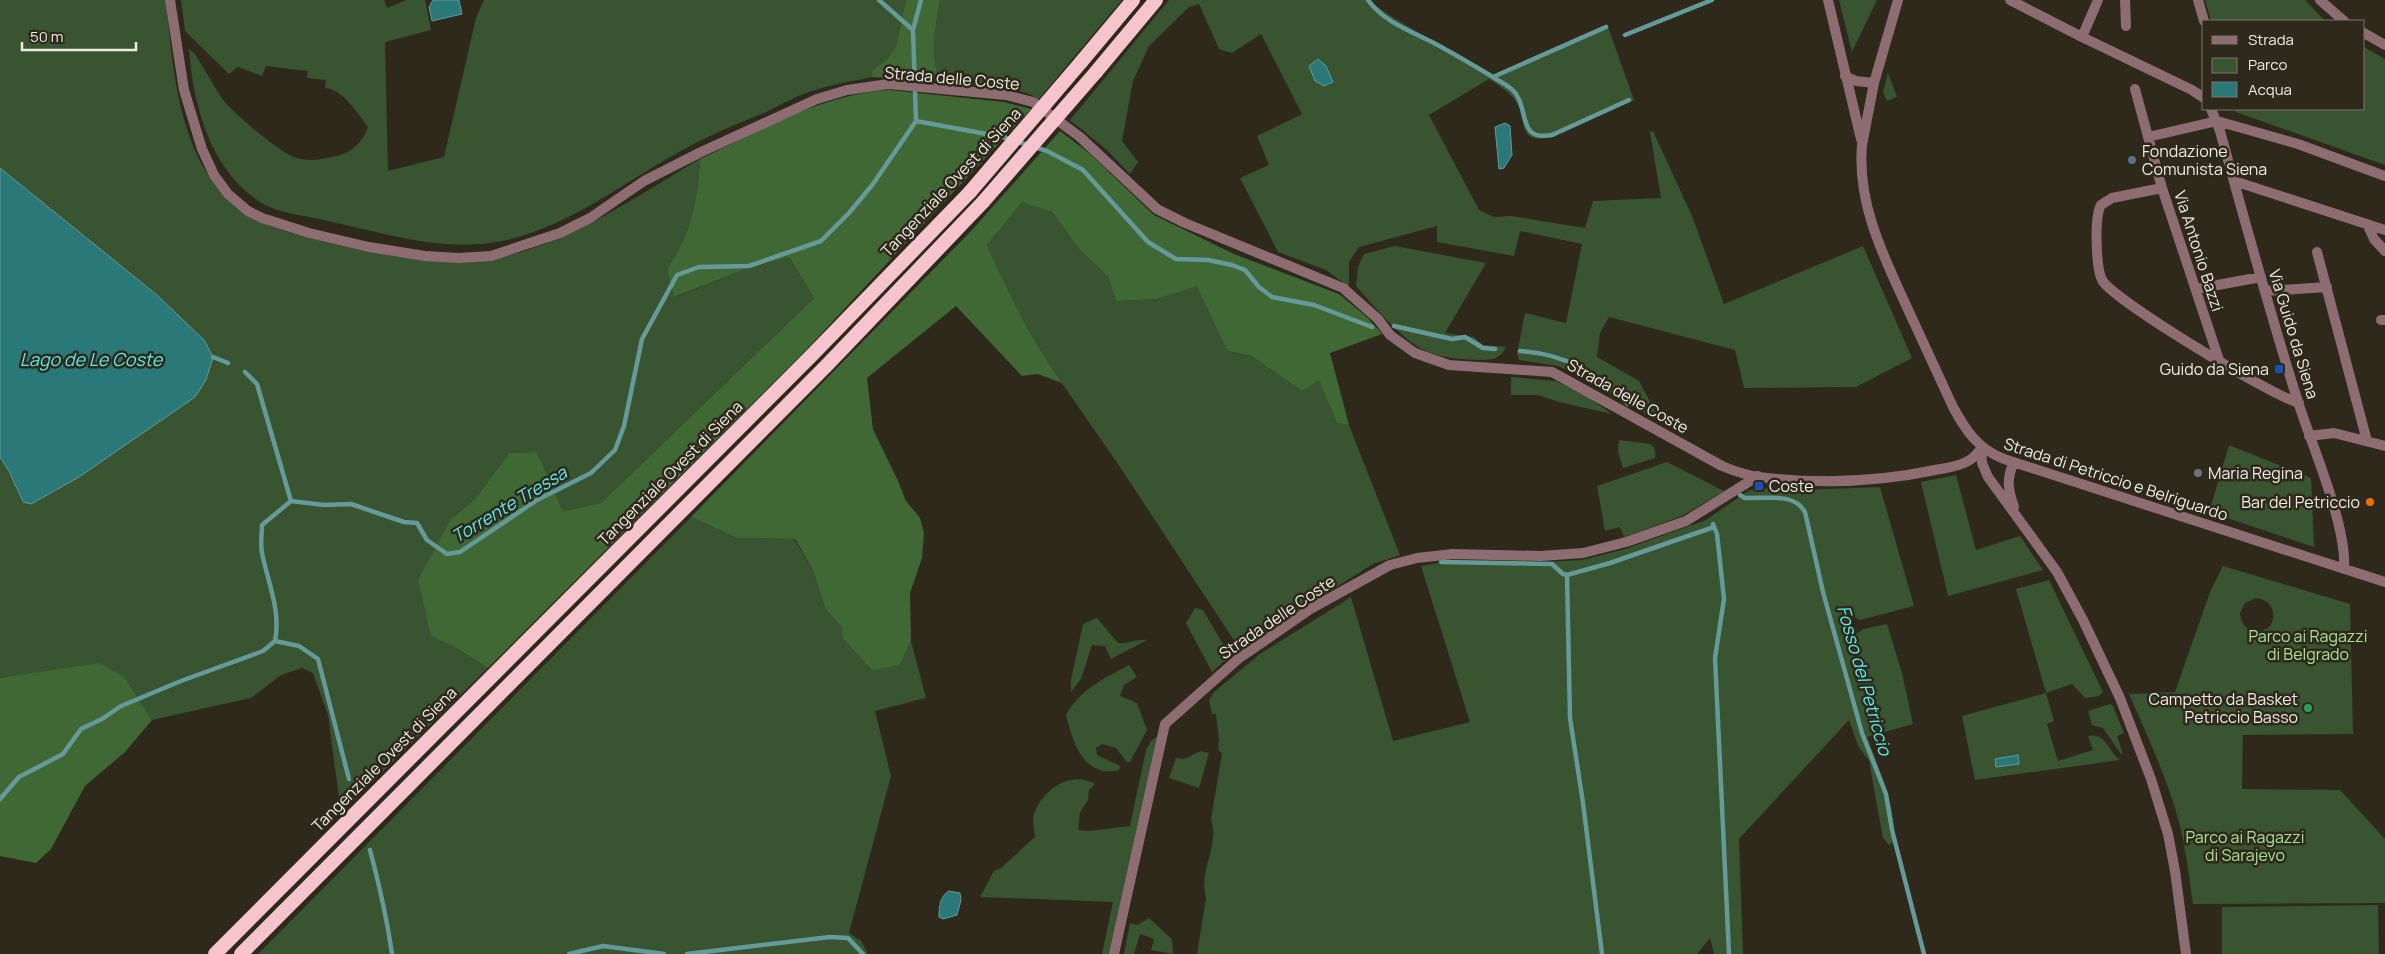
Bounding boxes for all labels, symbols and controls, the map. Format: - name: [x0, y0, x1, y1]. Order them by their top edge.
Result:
- scale bar: [22, 20, 136, 52]
- legend: [2202, 20, 2365, 110]
- text: 50 m: [30, 26, 64, 47]
- text: Strada: [2248, 29, 2294, 50]
- text: Parco: [2248, 54, 2287, 75]
- street label: Strada delle Coste: [883, 61, 1021, 95]
- text: Acqua: [2248, 79, 2292, 100]
- street label: Tangenziale Ovest di Siena: [876, 103, 1026, 261]
- place label: Fondazione Comunista Siena: [2142, 140, 2267, 180]
- marker: Fondazione Comunista Siena: [2126, 154, 2138, 166]
- street label: Via Antonio Bazzi: [2169, 188, 2229, 314]
- street label: Via Guido da Siena: [2264, 266, 2324, 402]
- water label: Lago de Le Coste: [20, 347, 164, 371]
- street label: Strada delle Coste: [1563, 353, 1693, 439]
- place label: Guido da Siena: [2160, 358, 2269, 380]
- marker: Guido da Siena: [2273, 363, 2285, 375]
- street label: Tangenziale Ovest di Siena: [593, 396, 747, 550]
- street label: Strada di Petriccio e Belriguardo: [2001, 432, 2231, 526]
- water label: Torrente Tressa: [447, 460, 572, 548]
- place label: Maria Regina: [2208, 462, 2303, 484]
- marker: Maria Regina: [2192, 467, 2204, 479]
- place label: Coste: [1769, 475, 1814, 497]
- marker: Coste: [1753, 480, 1765, 492]
- place label: Bar del Petriccio: [2241, 491, 2360, 513]
- marker: Bar del Petriccio: [2364, 496, 2376, 508]
- street label: Strada delle Coste: [1215, 570, 1339, 664]
- water label: Fosso del Petriccio: [1832, 602, 1898, 759]
- park label: Parco ai Ragazzi di Belgrado: [2249, 625, 2367, 665]
- street label: Tangenziale Ovest di Siena: [307, 682, 461, 836]
- place label: Campetto da Basket Petriccio Basso: [2149, 688, 2298, 728]
- marker: Campetto da Basket Petriccio Basso: [2302, 702, 2314, 714]
- park label: Parco ai Ragazzi di Sarajevo: [2186, 826, 2304, 866]

